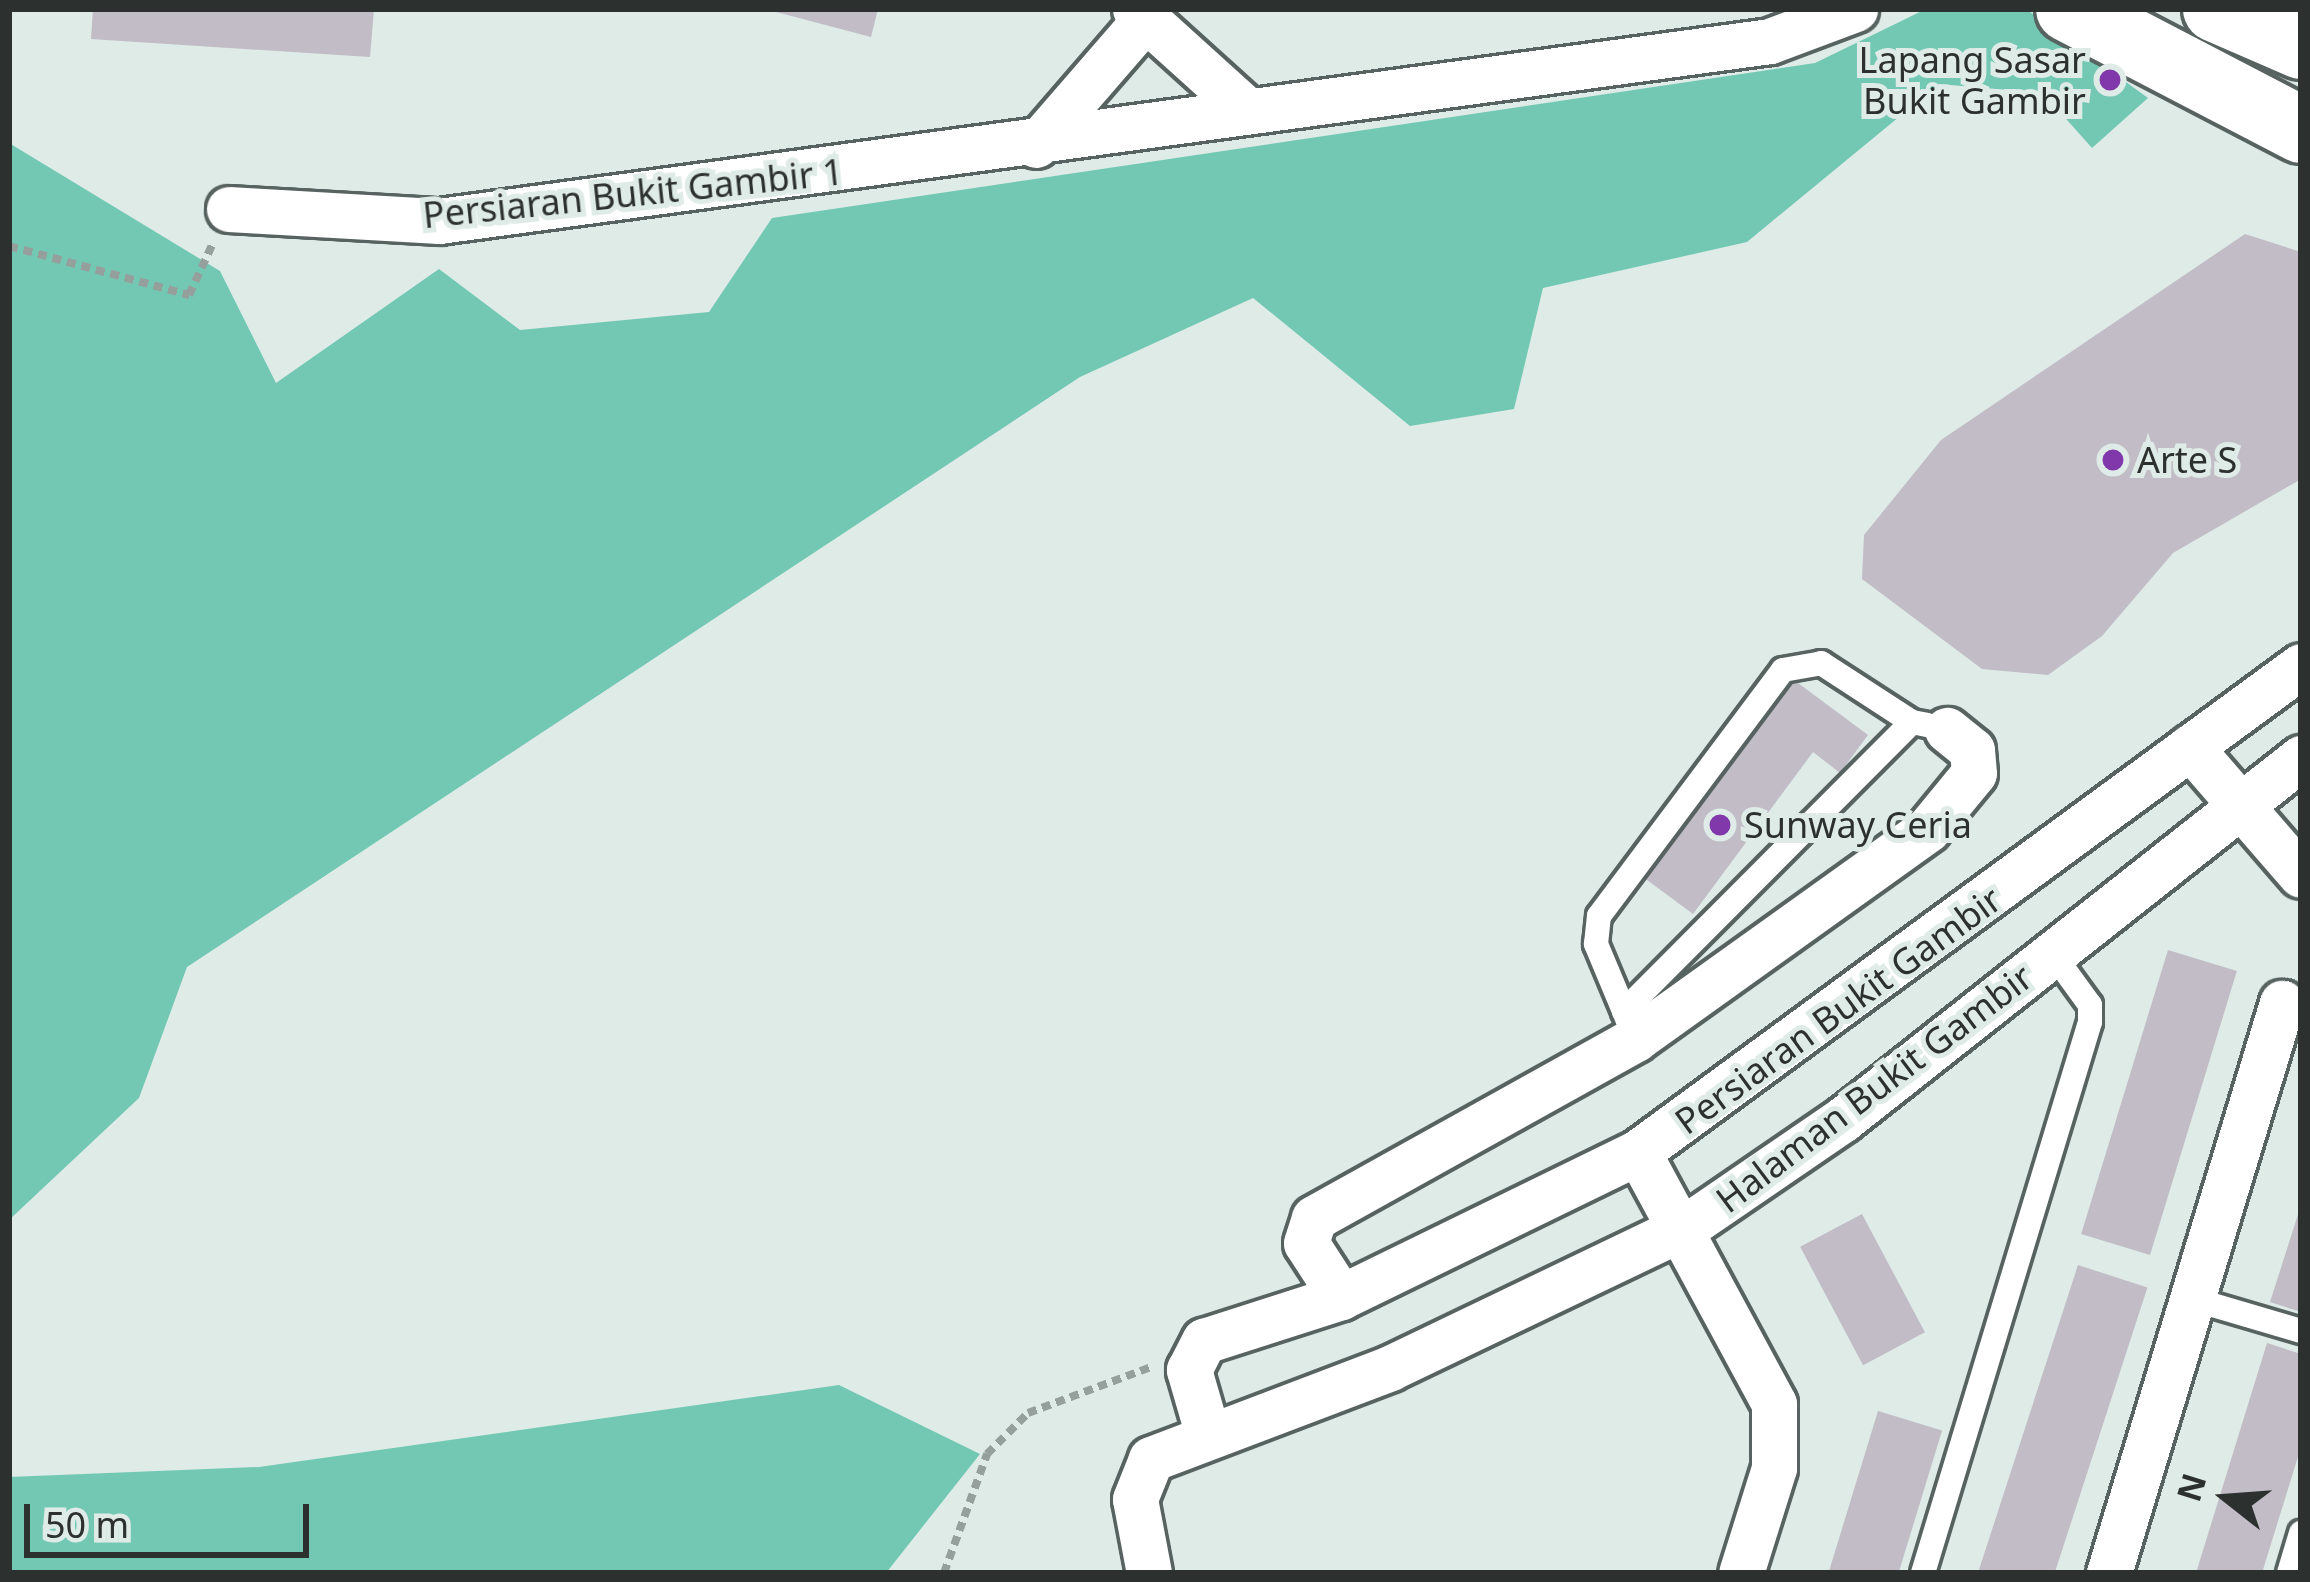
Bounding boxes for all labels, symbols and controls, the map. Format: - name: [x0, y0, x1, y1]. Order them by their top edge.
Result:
- place label: Lapang Sasar Bukit Gambir: [1859, 37, 2086, 122]
- marker: Lapang Sasar Bukit Gambir: [2097, 67, 2123, 93]
- street label: Persiaran Bukit Gambir 1: [421, 149, 845, 237]
- place label: Arte S: [2137, 438, 2237, 482]
- marker: Arte S: [2100, 447, 2126, 473]
- place label: Sunway Ceria: [1744, 803, 1972, 847]
- marker: Sunway Ceria: [1707, 812, 1733, 838]
- street label: Persiaran Bukit Gambir: [1667, 877, 2009, 1143]
- street label: Halaman Bukit Gambir: [1707, 955, 2041, 1221]
- north arrow: [2166, 1438, 2286, 1558]
- text: N: [2166, 1468, 2217, 1507]
- scale bar: [30, 1480, 315, 1554]
- text: 50 m: [45, 1500, 129, 1549]

